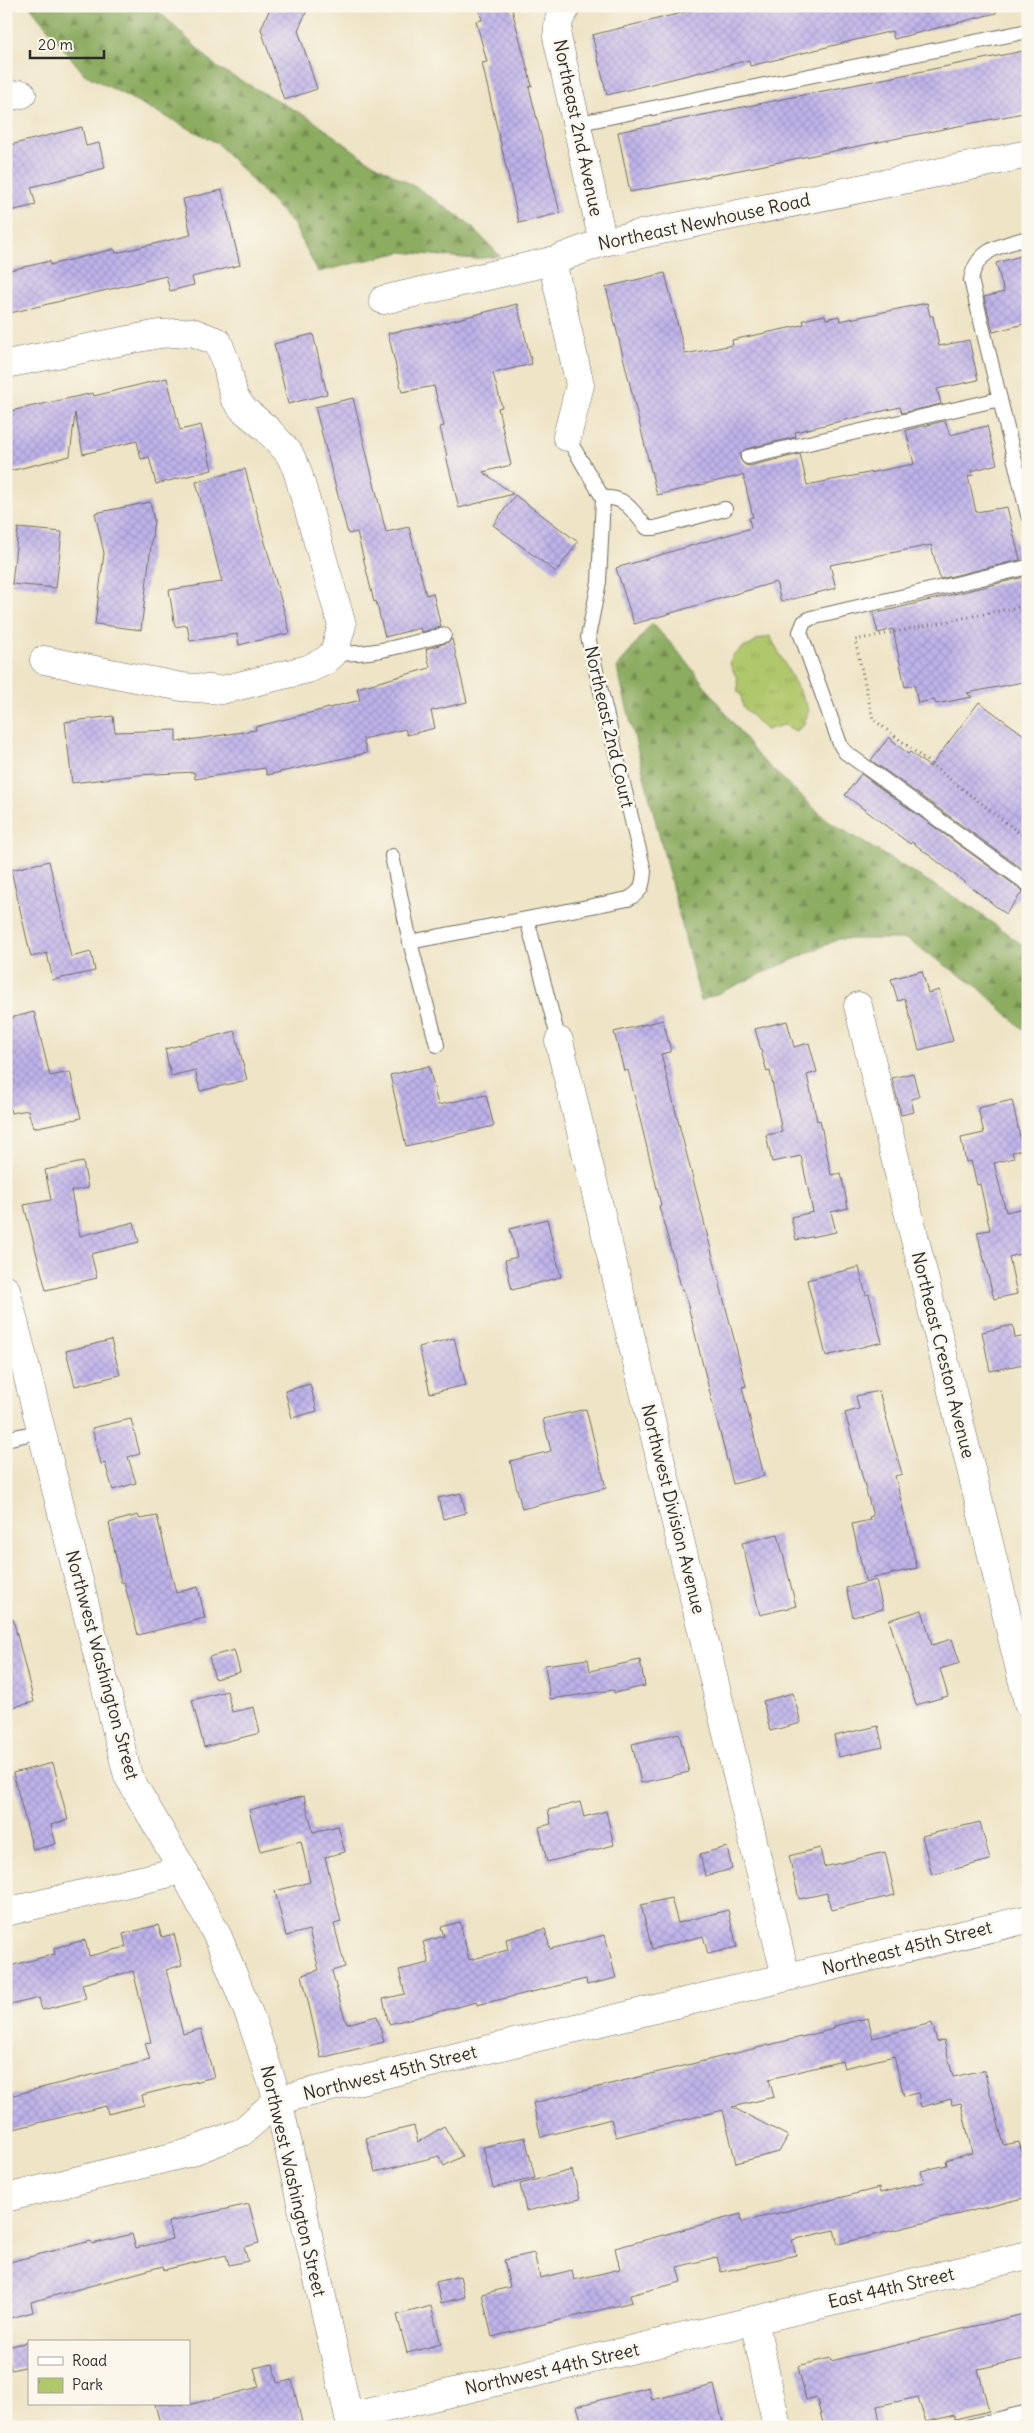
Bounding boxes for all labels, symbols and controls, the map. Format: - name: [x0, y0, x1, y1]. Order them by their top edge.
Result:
- scale bar: [30, 28, 104, 60]
- text: 20 m: [38, 35, 73, 54]
- street label: Northeast 2nd Avenue: [549, 37, 608, 218]
- street label: Northeast Newhouse Road: [596, 188, 812, 255]
- street label: Northeast 2nd Court: [580, 644, 639, 810]
- street label: Northeast Creston Avenue: [907, 1249, 980, 1461]
- street label: Northwest Division Avenue: [636, 1402, 711, 1616]
- street label: Northwest Washington Street: [61, 1548, 144, 1782]
- street label: Northeast 45th Street: [820, 1915, 994, 1980]
- street label: Northwest 45th Street: [301, 2040, 479, 2105]
- street label: Northwest Washington Street: [256, 2063, 331, 2299]
- street label: East 44th Street: [826, 2262, 956, 2313]
- street label: Northwest 44th Street: [463, 2337, 641, 2400]
- legend: [28, 2340, 190, 2406]
- text: Road: [72, 2351, 107, 2370]
- text: Park: [72, 2375, 103, 2394]

